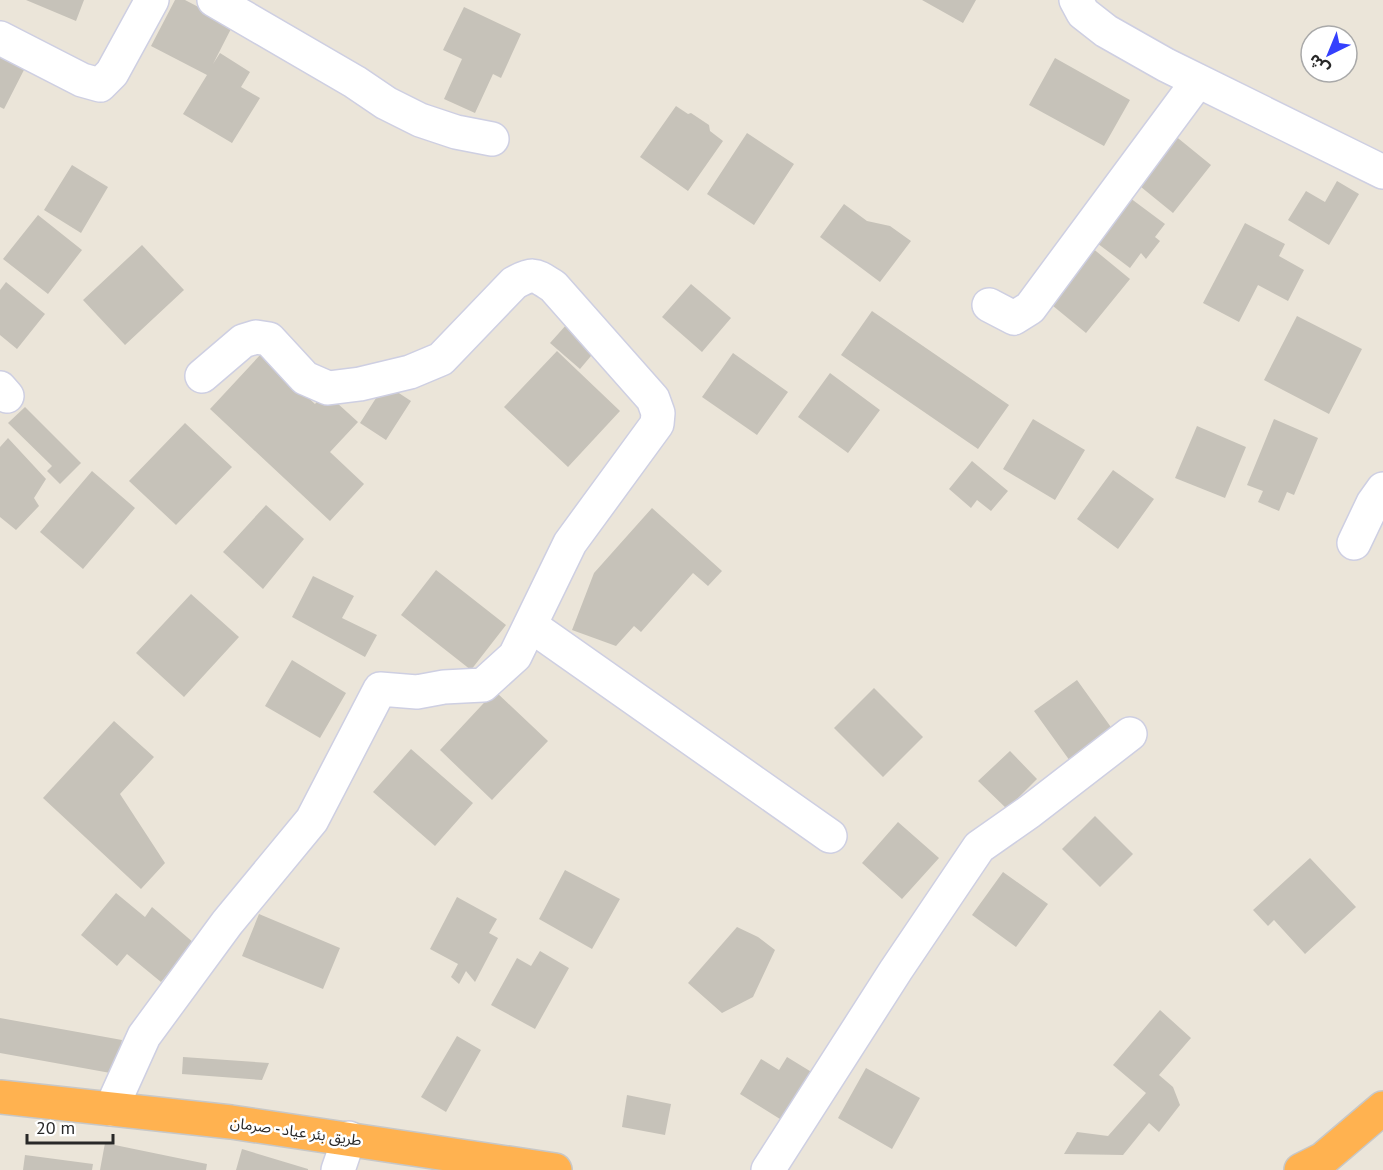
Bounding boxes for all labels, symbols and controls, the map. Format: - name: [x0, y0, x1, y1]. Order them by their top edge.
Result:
- north arrow: [1299, 24, 1359, 84]
- text: ش: [1304, 50, 1334, 80]
- scale bar: [27, 1107, 112, 1145]
- street label: طريق بئر عياد - صرمان: [229, 1112, 363, 1151]
- text: 20 m: [36, 1116, 75, 1139]

